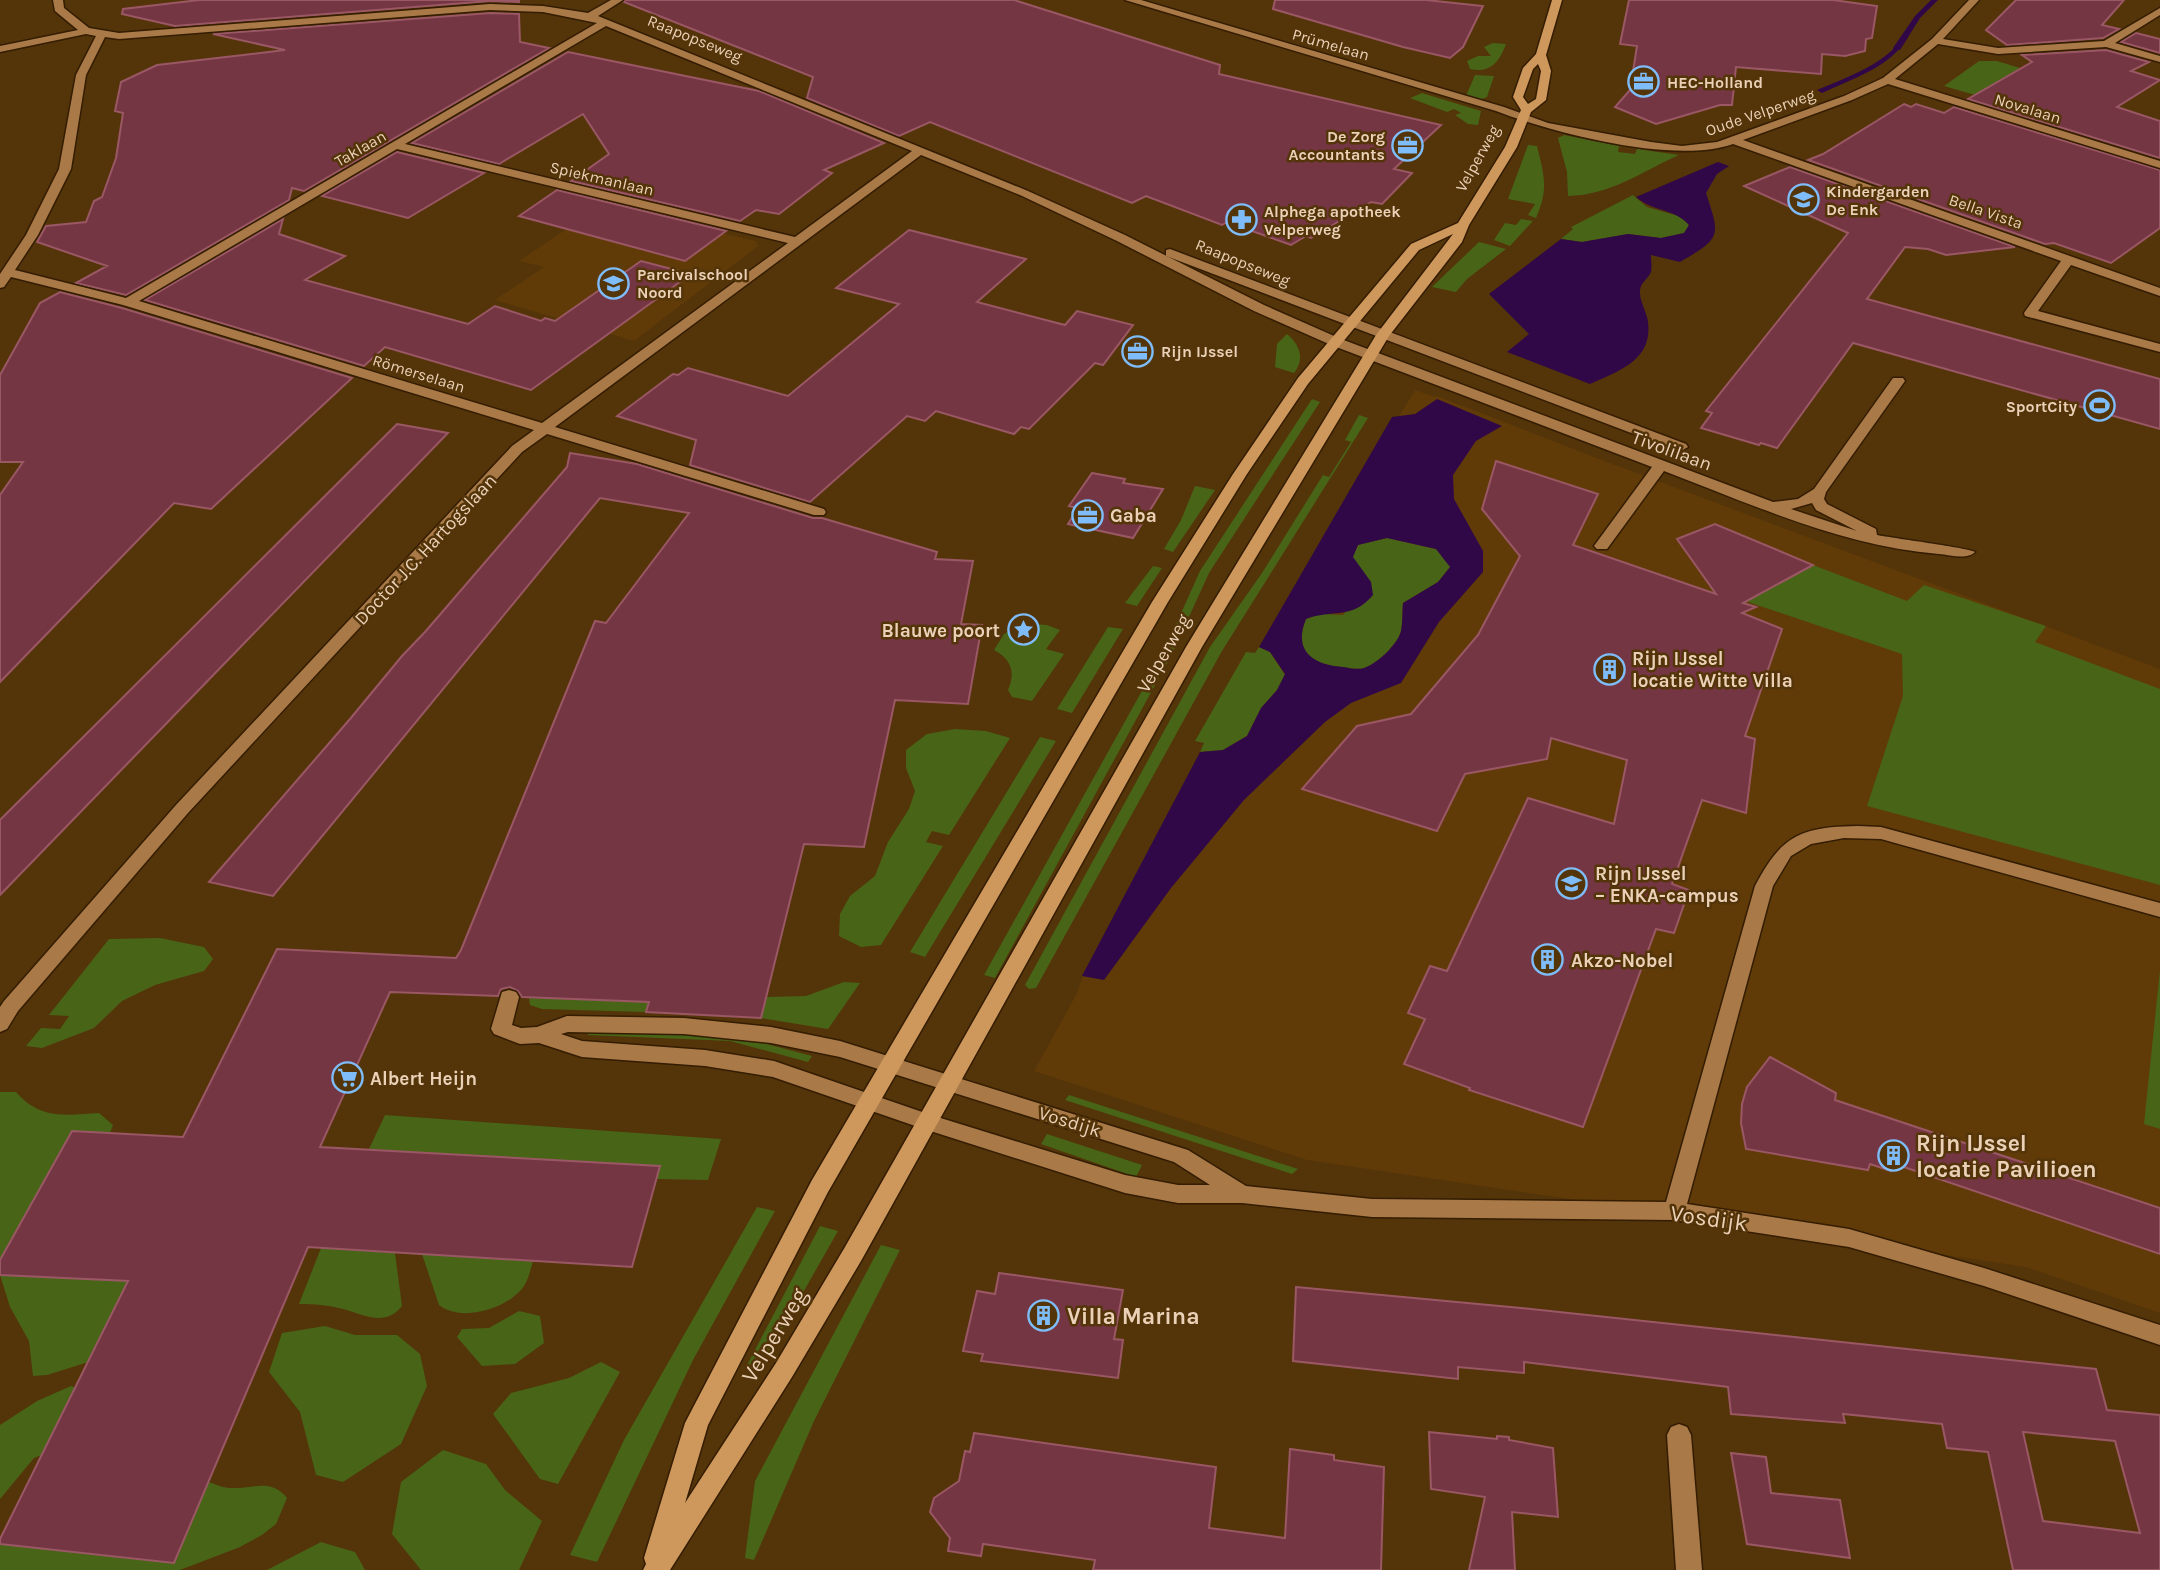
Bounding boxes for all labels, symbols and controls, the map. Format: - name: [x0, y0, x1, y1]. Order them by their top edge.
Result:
- street label: Raapopseweg: [645, 11, 745, 66]
- street label: Prümelaan: [1290, 24, 1372, 65]
- office icon: HEC-Holland: [1627, 65, 1661, 99]
- place label: HEC-Holland: [1667, 73, 1763, 92]
- street label: Oude Velperweg: [1703, 85, 1818, 140]
- street label: Novalaan: [1992, 89, 2063, 128]
- street label: Velperweg: [1451, 122, 1504, 195]
- street label: Taklaan: [331, 126, 389, 171]
- place label: De Zorg Accountants: [1289, 127, 1385, 164]
- office icon: De Zorg Accountants: [1391, 128, 1425, 162]
- street label: Spiekmanlaan: [548, 157, 656, 200]
- place label: Kindergarden De Enk: [1826, 182, 1929, 219]
- school or university icon: Kindergarden De Enk: [1786, 183, 1820, 217]
- street label: Bella Vista: [1946, 190, 2025, 233]
- place label: Alphega apotheek Velperweg: [1264, 202, 1401, 239]
- pharmacy icon: Alphega apotheek Velperweg: [1224, 203, 1258, 237]
- street label: Raapopseweg: [1193, 235, 1293, 290]
- place label: Parcivalschool Noord: [637, 265, 748, 302]
- school or university icon: Parcivalschool Noord: [597, 266, 631, 300]
- office icon: Rijn IJssel: [1121, 334, 1155, 368]
- place label: Rijn IJssel: [1161, 342, 1238, 361]
- street label: Römerselaan: [370, 350, 467, 397]
- sports icon: SportCity: [2083, 389, 2117, 423]
- place label: SportCity: [2006, 397, 2077, 416]
- street label: Tivolilaan: [1629, 426, 1715, 476]
- street label: Doctor J.C. Hartogslaan: [350, 470, 501, 630]
- office icon: Gaba: [1070, 498, 1104, 532]
- place label: Gaba: [1110, 505, 1157, 527]
- street label: Velperweg: [1133, 610, 1195, 697]
- place icon: Blauwe poort: [1006, 613, 1040, 647]
- place label: Blauwe poort: [882, 620, 1000, 642]
- place label: Rijn IJssel locatie Witte Villa: [1632, 648, 1793, 692]
- building icon: Rijn IJssel locatie Witte Villa: [1592, 652, 1626, 686]
- place label: Rijn IJssel – ENKA-campus: [1595, 863, 1739, 907]
- school or university icon: Rijn IJssel – ENKA-campus: [1555, 867, 1589, 901]
- building icon: Akzo-Nobel: [1531, 943, 1565, 977]
- place label: Akzo-Nobel: [1571, 950, 1673, 972]
- supermarket icon: Albert Heijn: [330, 1061, 364, 1095]
- place label: Albert Heijn: [370, 1068, 477, 1090]
- street label: Vosdijk: [1036, 1102, 1104, 1142]
- place label: Rijn IJssel locatie Pavilioen: [1916, 1130, 2097, 1183]
- building icon: Rijn IJssel locatie Pavilioen: [1876, 1139, 1910, 1173]
- street label: Vosdijk: [1669, 1200, 1749, 1237]
- street label: Velperweg: [736, 1283, 813, 1387]
- building icon: Villa Marina: [1027, 1299, 1061, 1333]
- place label: Villa Marina: [1067, 1303, 1200, 1330]

